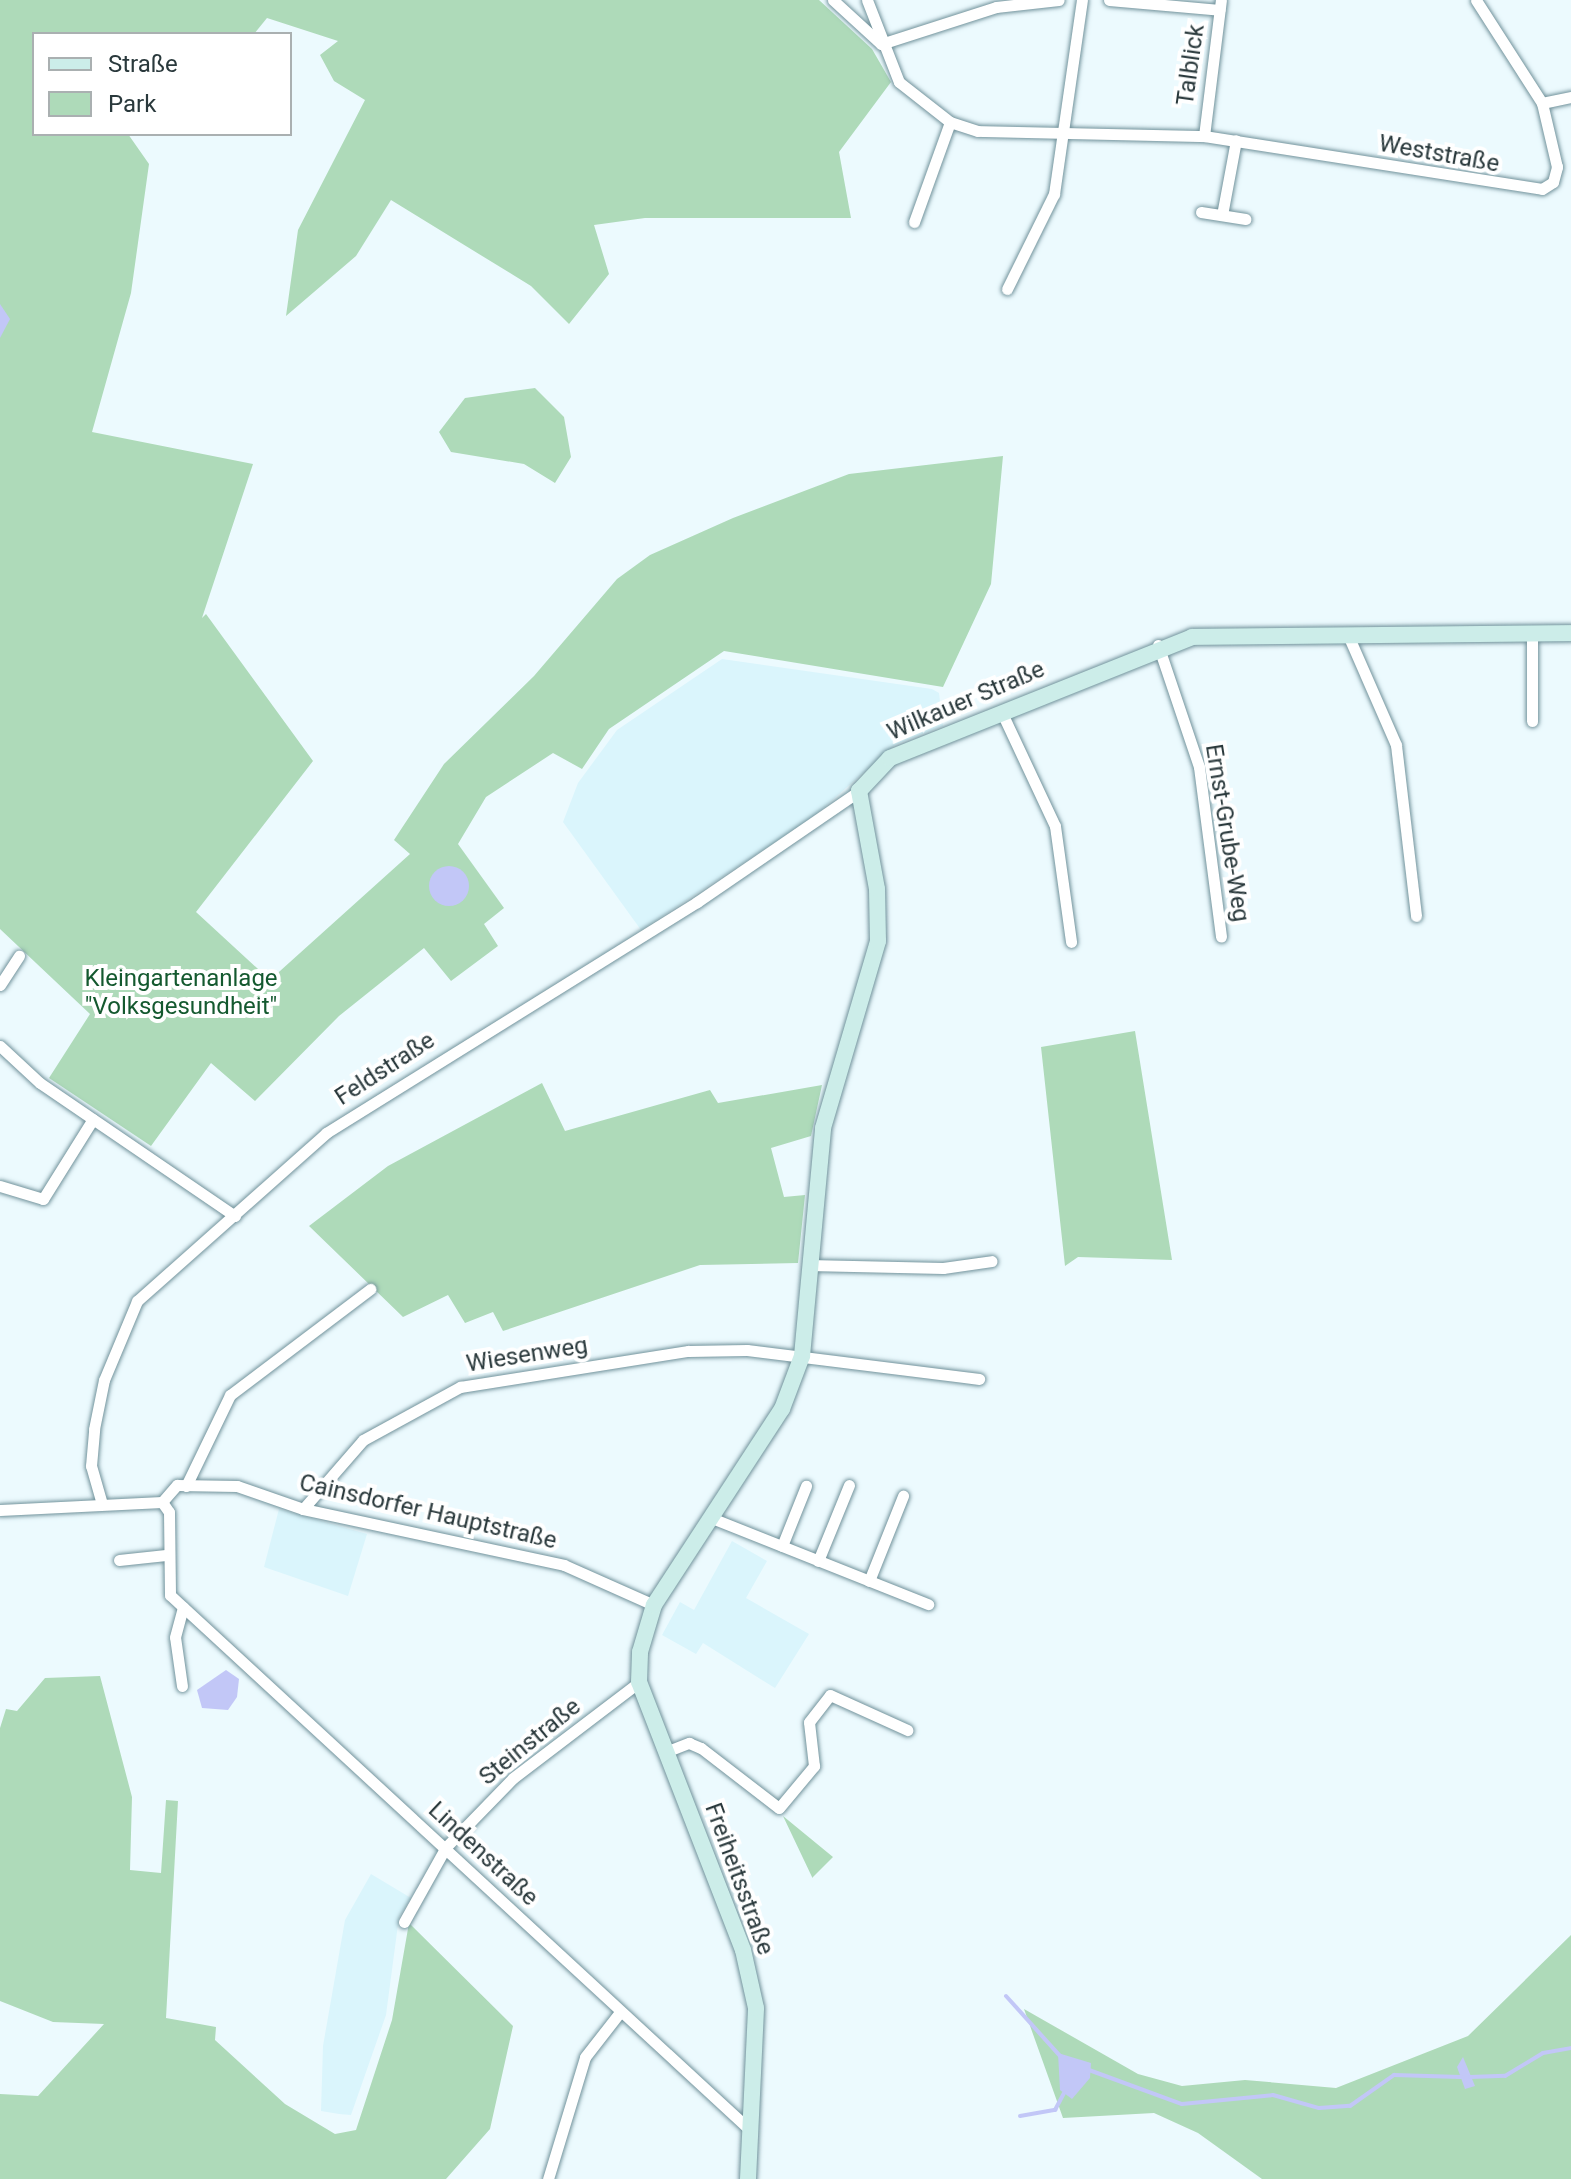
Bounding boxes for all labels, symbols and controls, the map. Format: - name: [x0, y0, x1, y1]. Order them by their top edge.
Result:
- street label: Talblick: [1171, 23, 1211, 107]
- legend: [32, 32, 292, 136]
- text: Straße: [108, 50, 178, 78]
- text: Park: [108, 90, 156, 118]
- street label: Weststraße: [1376, 129, 1502, 179]
- street label: Wilkauer Straße: [883, 655, 1049, 747]
- street label: Ernst-Grube-Weg: [1199, 742, 1255, 924]
- park label: Kleingartenanlage "Volksgesundheit": [84, 965, 278, 1021]
- street label: Feldstraße: [330, 1026, 440, 1112]
- street label: Wiesenweg: [464, 1331, 590, 1379]
- street label: Cainsdorfer Hauptstraße: [297, 1468, 559, 1556]
- street label: Steinstraße: [474, 1692, 586, 1792]
- street label: Lindenstraße: [422, 1796, 544, 1912]
- street label: Freiheitsstraße: [698, 1799, 780, 1959]

